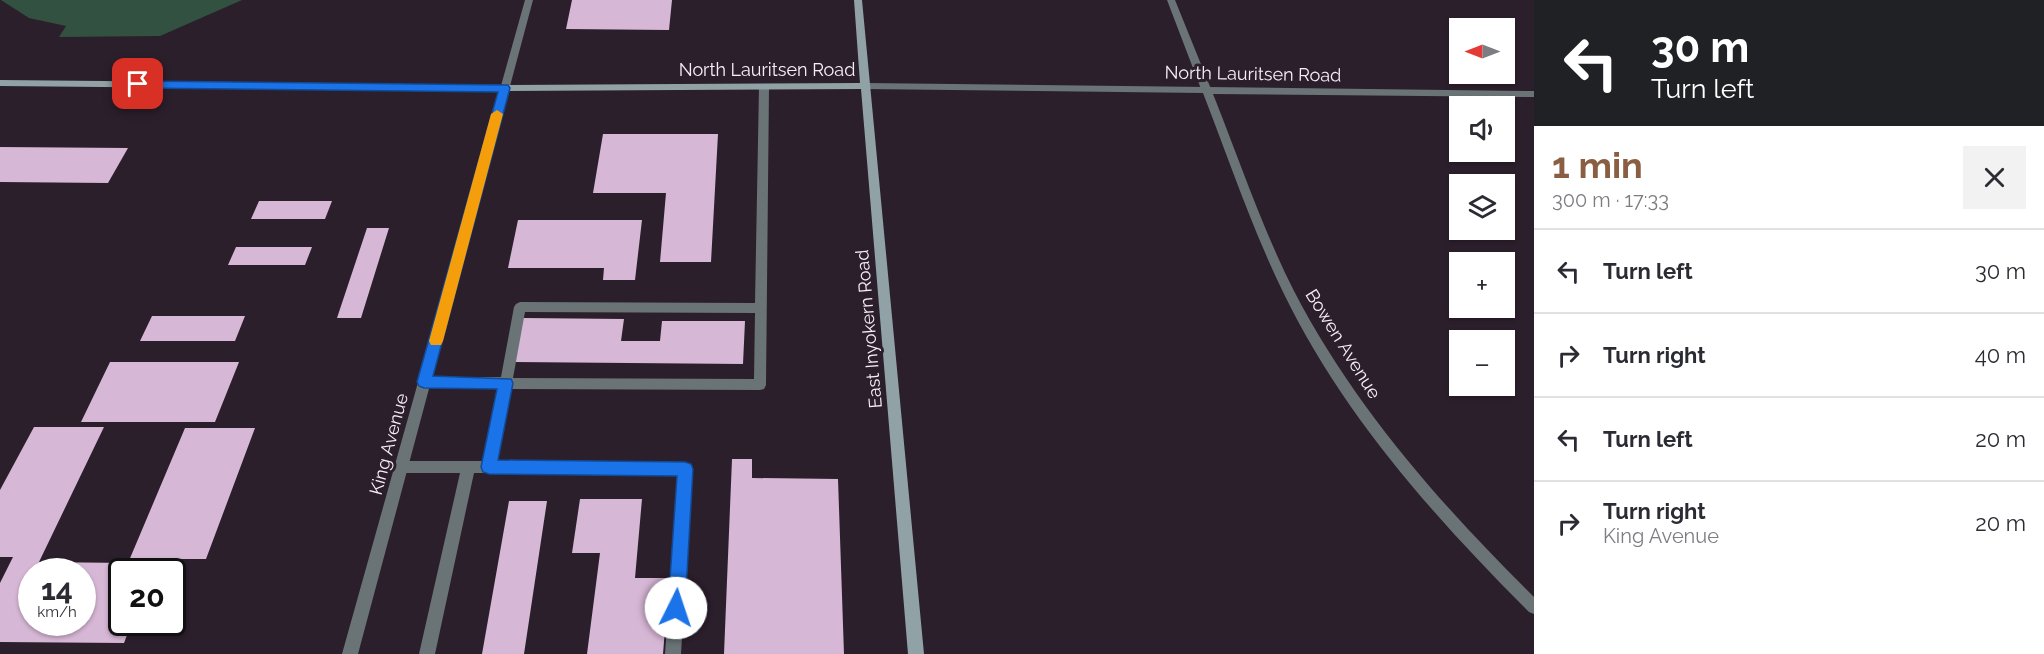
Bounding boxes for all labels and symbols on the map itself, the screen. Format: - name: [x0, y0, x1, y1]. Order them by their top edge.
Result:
- north arrow: [1449, 18, 1515, 84]
- pin: [112, 58, 163, 109]
- street label: North Lauritsen Road: [679, 59, 855, 80]
- street label: North Lauritsen Road: [1164, 61, 1342, 86]
- street label: East Inyokern Road: [851, 249, 886, 409]
- street label: Bowen Avenue: [1301, 285, 1386, 403]
- street label: King Avenue: [365, 390, 412, 497]
- speed limit sign: 20: [108, 558, 186, 636]
- position arrow: [644, 576, 708, 640]

